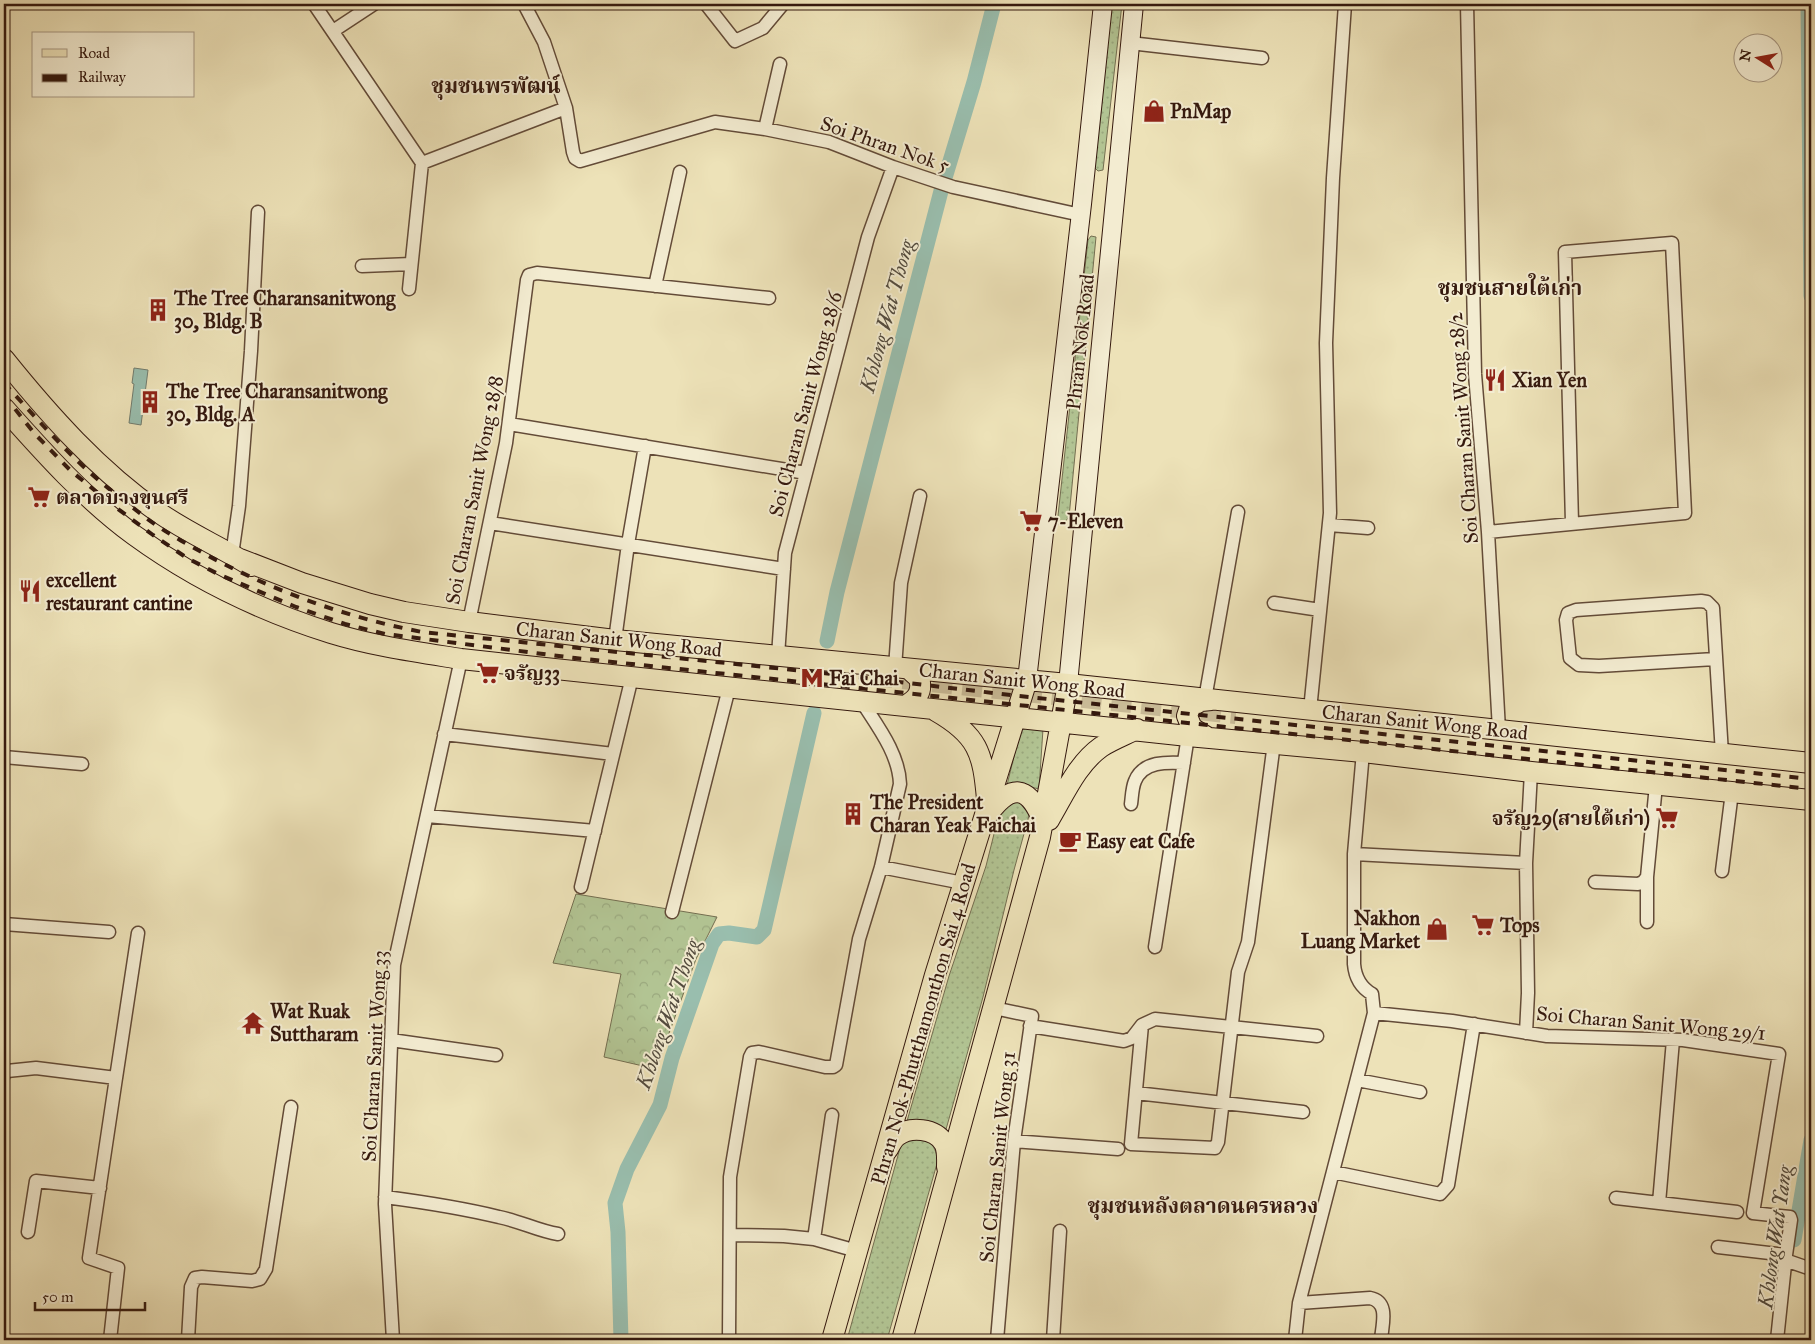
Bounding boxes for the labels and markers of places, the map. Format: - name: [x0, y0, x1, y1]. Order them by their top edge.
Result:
- shop icon: PnMap: [1141, 98, 1167, 124]
- place label: PnMap: [1170, 99, 1231, 124]
- place label: The Tree Charansanitwong 30, Bldg. B: [173, 286, 396, 334]
- building icon: The Tree Charansanitwong 30, Bldg. B: [145, 297, 171, 323]
- restaurant icon: Xian Yen: [1482, 367, 1508, 393]
- place label: Xian Yen: [1511, 368, 1587, 392]
- place label: The Tree Charansanitwong 30, Bldg. A: [165, 379, 388, 427]
- building icon: The Tree Charansanitwong 30, Bldg. A: [137, 389, 163, 415]
- supermarket icon: ตลาดบางขุนศรี: [26, 484, 52, 510]
- place label: ตลาดบางขุนศรี: [56, 485, 188, 510]
- supermarket icon: 7-Eleven: [1018, 508, 1044, 534]
- place label: 7-Eleven: [1048, 509, 1123, 533]
- place label: excellent restaurant cantine: [45, 568, 193, 615]
- restaurant icon: excellent restaurant cantine: [17, 578, 43, 604]
- supermarket icon: จรัญ33: [475, 660, 501, 686]
- place label: จรัญ33: [504, 661, 560, 686]
- metro station icon: Fai Chai: [799, 665, 825, 691]
- place label: Fai Chai: [829, 666, 899, 690]
- place label: The President Charan Yeak Faichai: [869, 790, 1036, 837]
- building icon: The President Charan Yeak Faichai: [840, 801, 866, 827]
- place label: จรัญ29(สายใต้เก่า): [1492, 805, 1650, 831]
- supermarket icon: จรัญ29(สายใต้เก่า): [1654, 805, 1680, 831]
- cafe icon: Easy eat Cafe: [1057, 828, 1083, 854]
- place label: Easy eat Cafe: [1086, 829, 1196, 854]
- place label: Nakhon Luang Market: [1301, 906, 1421, 954]
- supermarket icon: Tops: [1470, 912, 1496, 938]
- place label: Tops: [1499, 913, 1540, 938]
- shop icon: Nakhon Luang Market: [1424, 916, 1450, 942]
- place label: Wat Ruak Suttharam: [270, 999, 359, 1046]
- temple icon: Wat Ruak Suttharam: [240, 1010, 266, 1036]

